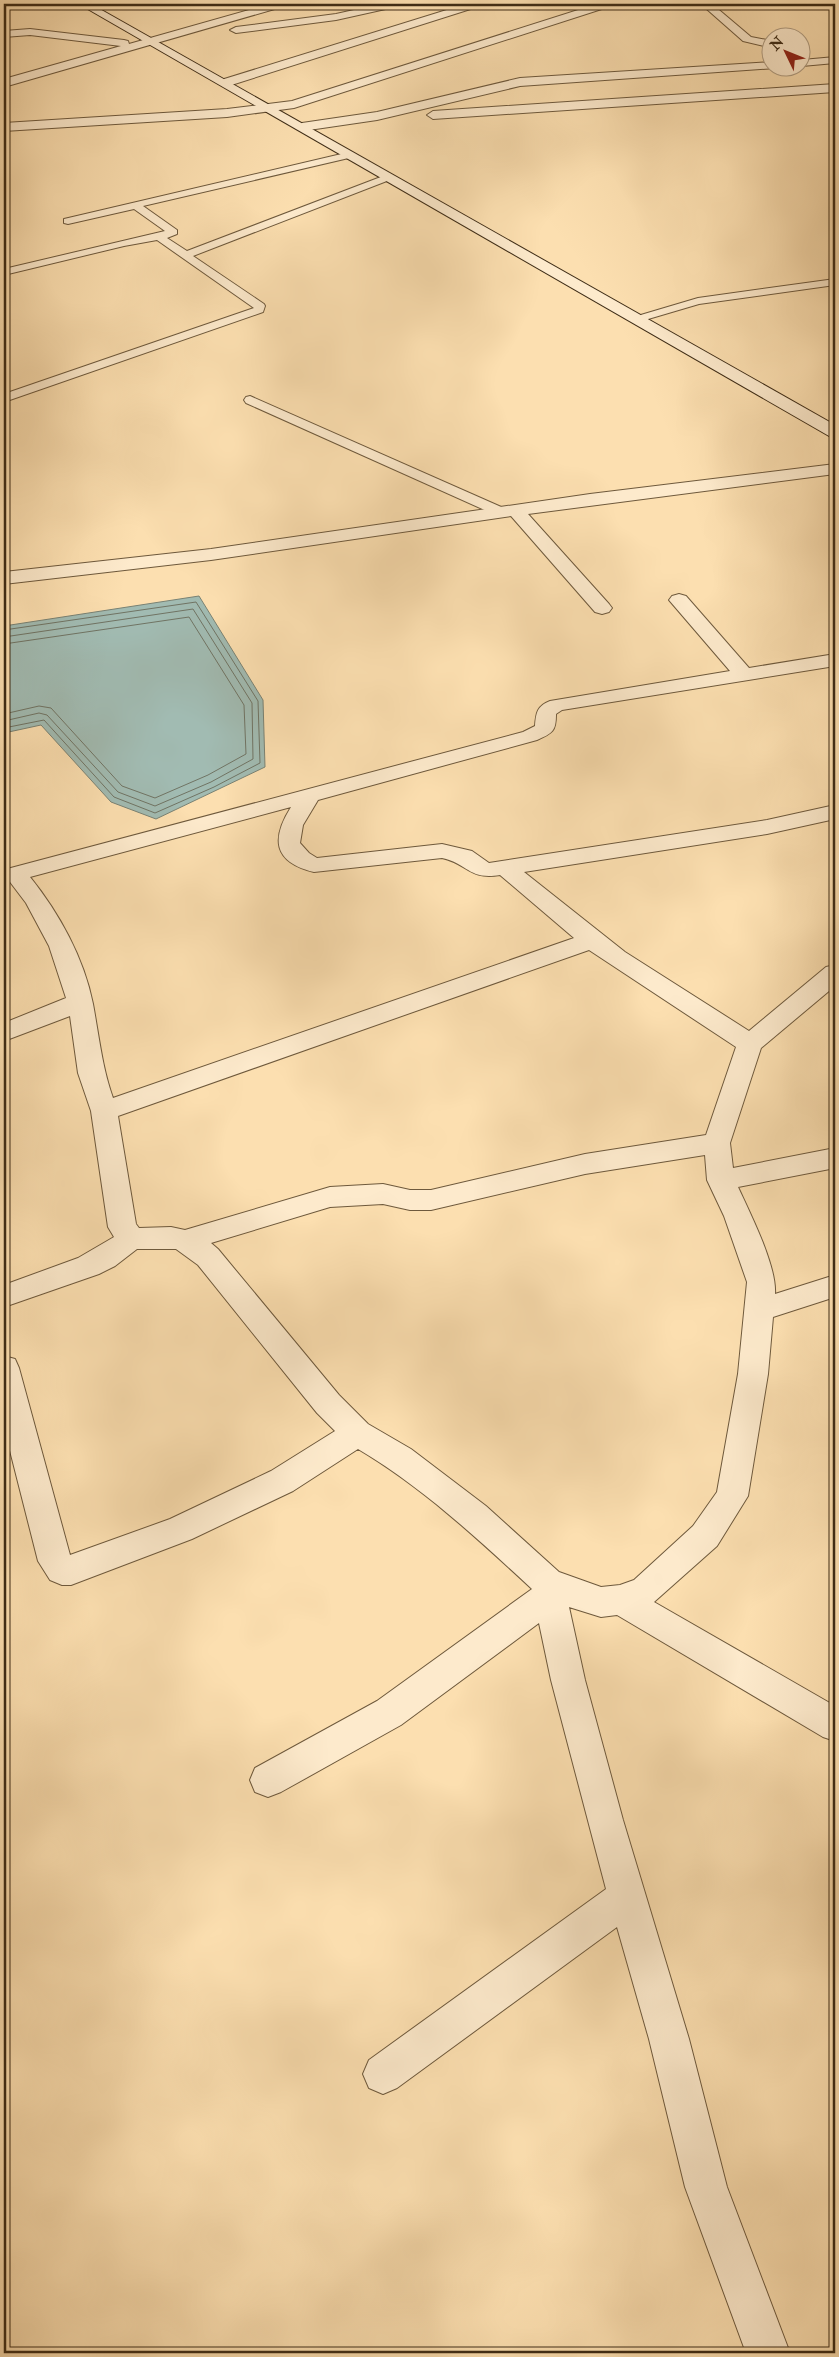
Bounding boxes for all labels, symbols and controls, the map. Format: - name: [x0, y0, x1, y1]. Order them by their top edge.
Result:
- north arrow: [762, 28, 812, 78]
- text: N: [766, 33, 788, 55]

